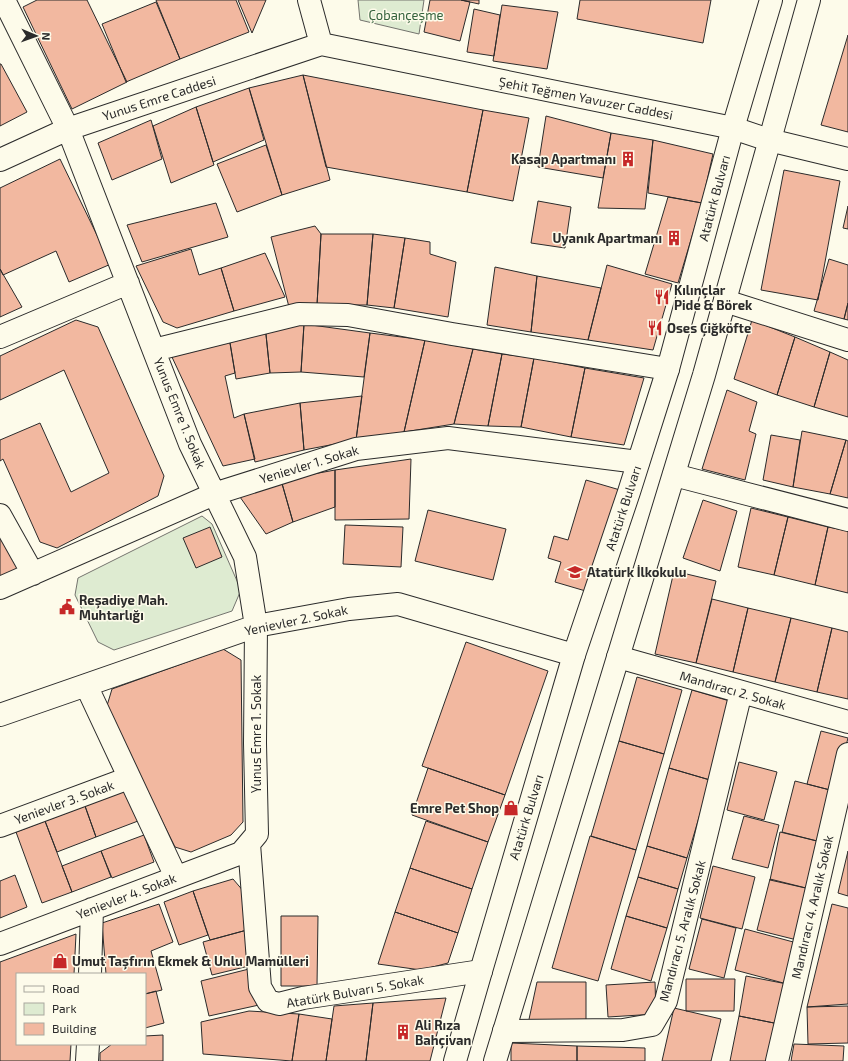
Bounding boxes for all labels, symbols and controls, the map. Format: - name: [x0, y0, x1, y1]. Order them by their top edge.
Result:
- park label: Çobançeşme: [368, 7, 444, 24]
- north arrow: [16, 16, 56, 56]
- text: N: [40, 32, 53, 41]
- street label: Yunus Emre Caddesi: [100, 72, 218, 124]
- street label: Şehit Teğmen Yavuzer Caddesi: [497, 73, 675, 124]
- building icon: Kasap Apartmanı: [619, 150, 637, 168]
- place label: Kasap Apartmanı: [511, 151, 616, 167]
- street label: Atatürk Bulvarı: [695, 153, 733, 243]
- building icon: Uyanık Apartmanı: [665, 229, 683, 247]
- place label: Uyanık Apartmanı: [552, 230, 662, 246]
- place label: Kılınçlar Pide & Börek: [674, 282, 753, 313]
- restaurant icon: Kılınçlar Pide & Börek: [653, 288, 671, 306]
- restaurant icon: Oses Çiğköfte: [646, 319, 664, 337]
- place label: Oses Çiğköfte: [667, 320, 751, 337]
- street label: Yunus Emre 1. Sokak: [150, 355, 210, 471]
- street label: Yenievler 1. Sokak: [257, 441, 361, 487]
- street label: Atatürk Bulvarı: [602, 463, 644, 553]
- school or university icon: Atatürk İlkokulu: [566, 563, 584, 581]
- place label: Atatürk İlkokulu: [587, 564, 686, 580]
- place label: Reşadiye Mah. Muhtarlığı: [79, 592, 168, 623]
- public building icon: Reşadiye Mah. Muhtarlığı: [58, 598, 76, 616]
- street label: Yenievler 2. Sokak: [243, 601, 349, 639]
- street label: Mandıracı 2. Sokak: [678, 667, 788, 713]
- street label: Yunus Emre 1. Sokak: [248, 674, 264, 793]
- street label: Atatürk Bulvarı: [505, 772, 547, 862]
- street label: Yenievler 3. Sokak: [12, 776, 116, 827]
- shop icon: Emre Pet Shop: [502, 799, 520, 817]
- place label: Emre Pet Shop: [410, 800, 499, 816]
- street label: Mandıracı 4. Aralık Sokak: [788, 833, 836, 980]
- street label: Mandıracı 5. Aralık Sokak: [655, 858, 709, 1004]
- street label: Yenievler 4. Sokak: [74, 869, 179, 922]
- shop icon: Umut Taşfırın Ekmek & Unlu Mamülleri: [51, 952, 69, 970]
- place label: Umut Taşfırın Ekmek & Unlu Mamülleri: [72, 953, 309, 970]
- street label: Atatürk Bulvarı 5. Sokak: [285, 971, 425, 1011]
- legend: [16, 973, 146, 1045]
- text: Road: [52, 981, 80, 995]
- text: Park: [52, 1001, 77, 1015]
- place label: Ali Rıza Bahçivan: [415, 1017, 471, 1049]
- text: Building: [52, 1021, 97, 1035]
- building icon: Ali Rıza Bahçivan: [394, 1023, 412, 1041]

